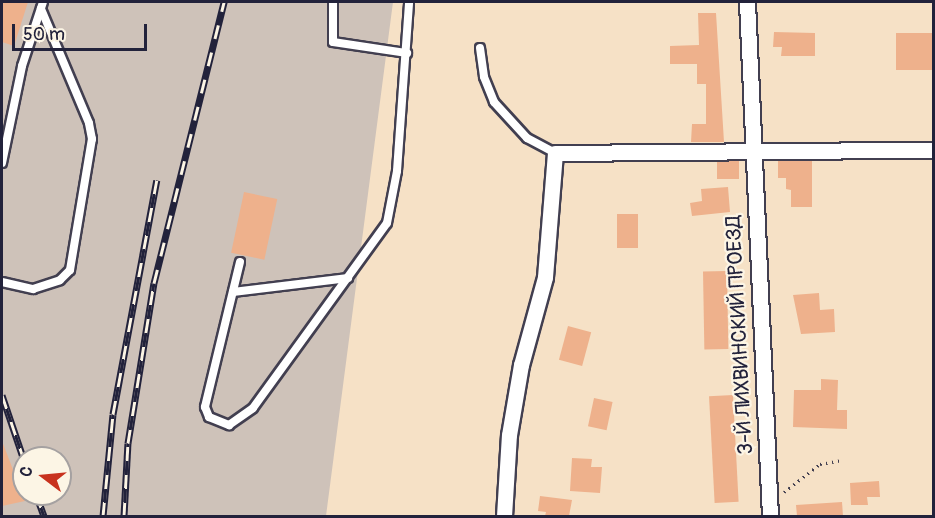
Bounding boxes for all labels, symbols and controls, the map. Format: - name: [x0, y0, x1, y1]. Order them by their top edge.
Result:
- scale bar: [15, 12, 150, 50]
- text: 50 m: [23, 23, 65, 46]
- street label: 3-Й ЛИХВИНСКИЙ ПРОЕЗД: [721, 215, 759, 455]
- north arrow: [12, 446, 72, 506]
- text: С: [16, 464, 38, 479]

